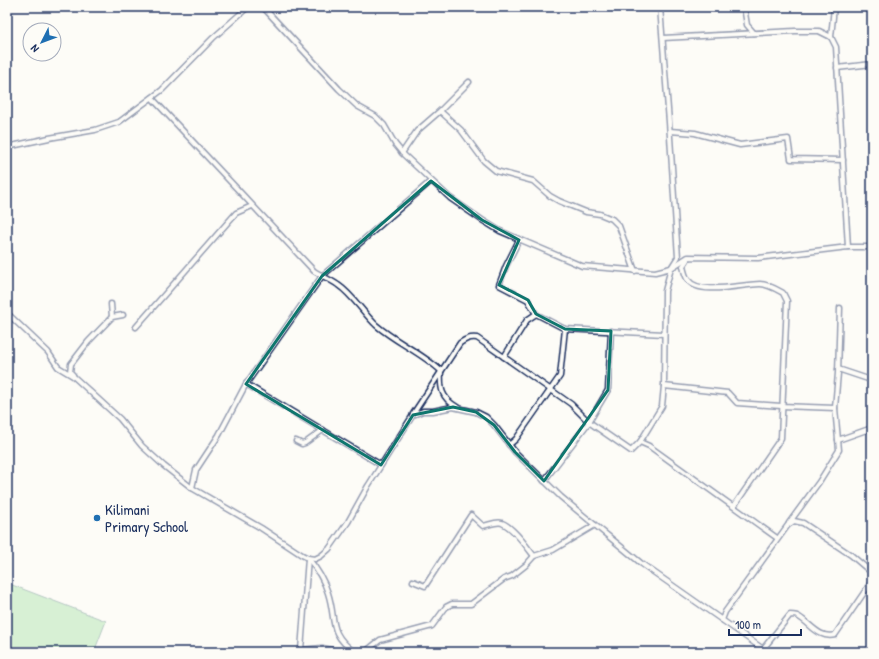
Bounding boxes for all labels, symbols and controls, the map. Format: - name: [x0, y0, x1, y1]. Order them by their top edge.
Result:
- north arrow: [22, 22, 62, 62]
- text: N: [27, 42, 42, 56]
- place label: Kilimani Primary School: [105, 499, 188, 537]
- marker: Kilimani Primary School: [92, 513, 102, 523]
- scale bar: [729, 611, 801, 637]
- text: 100 m: [735, 616, 761, 633]

